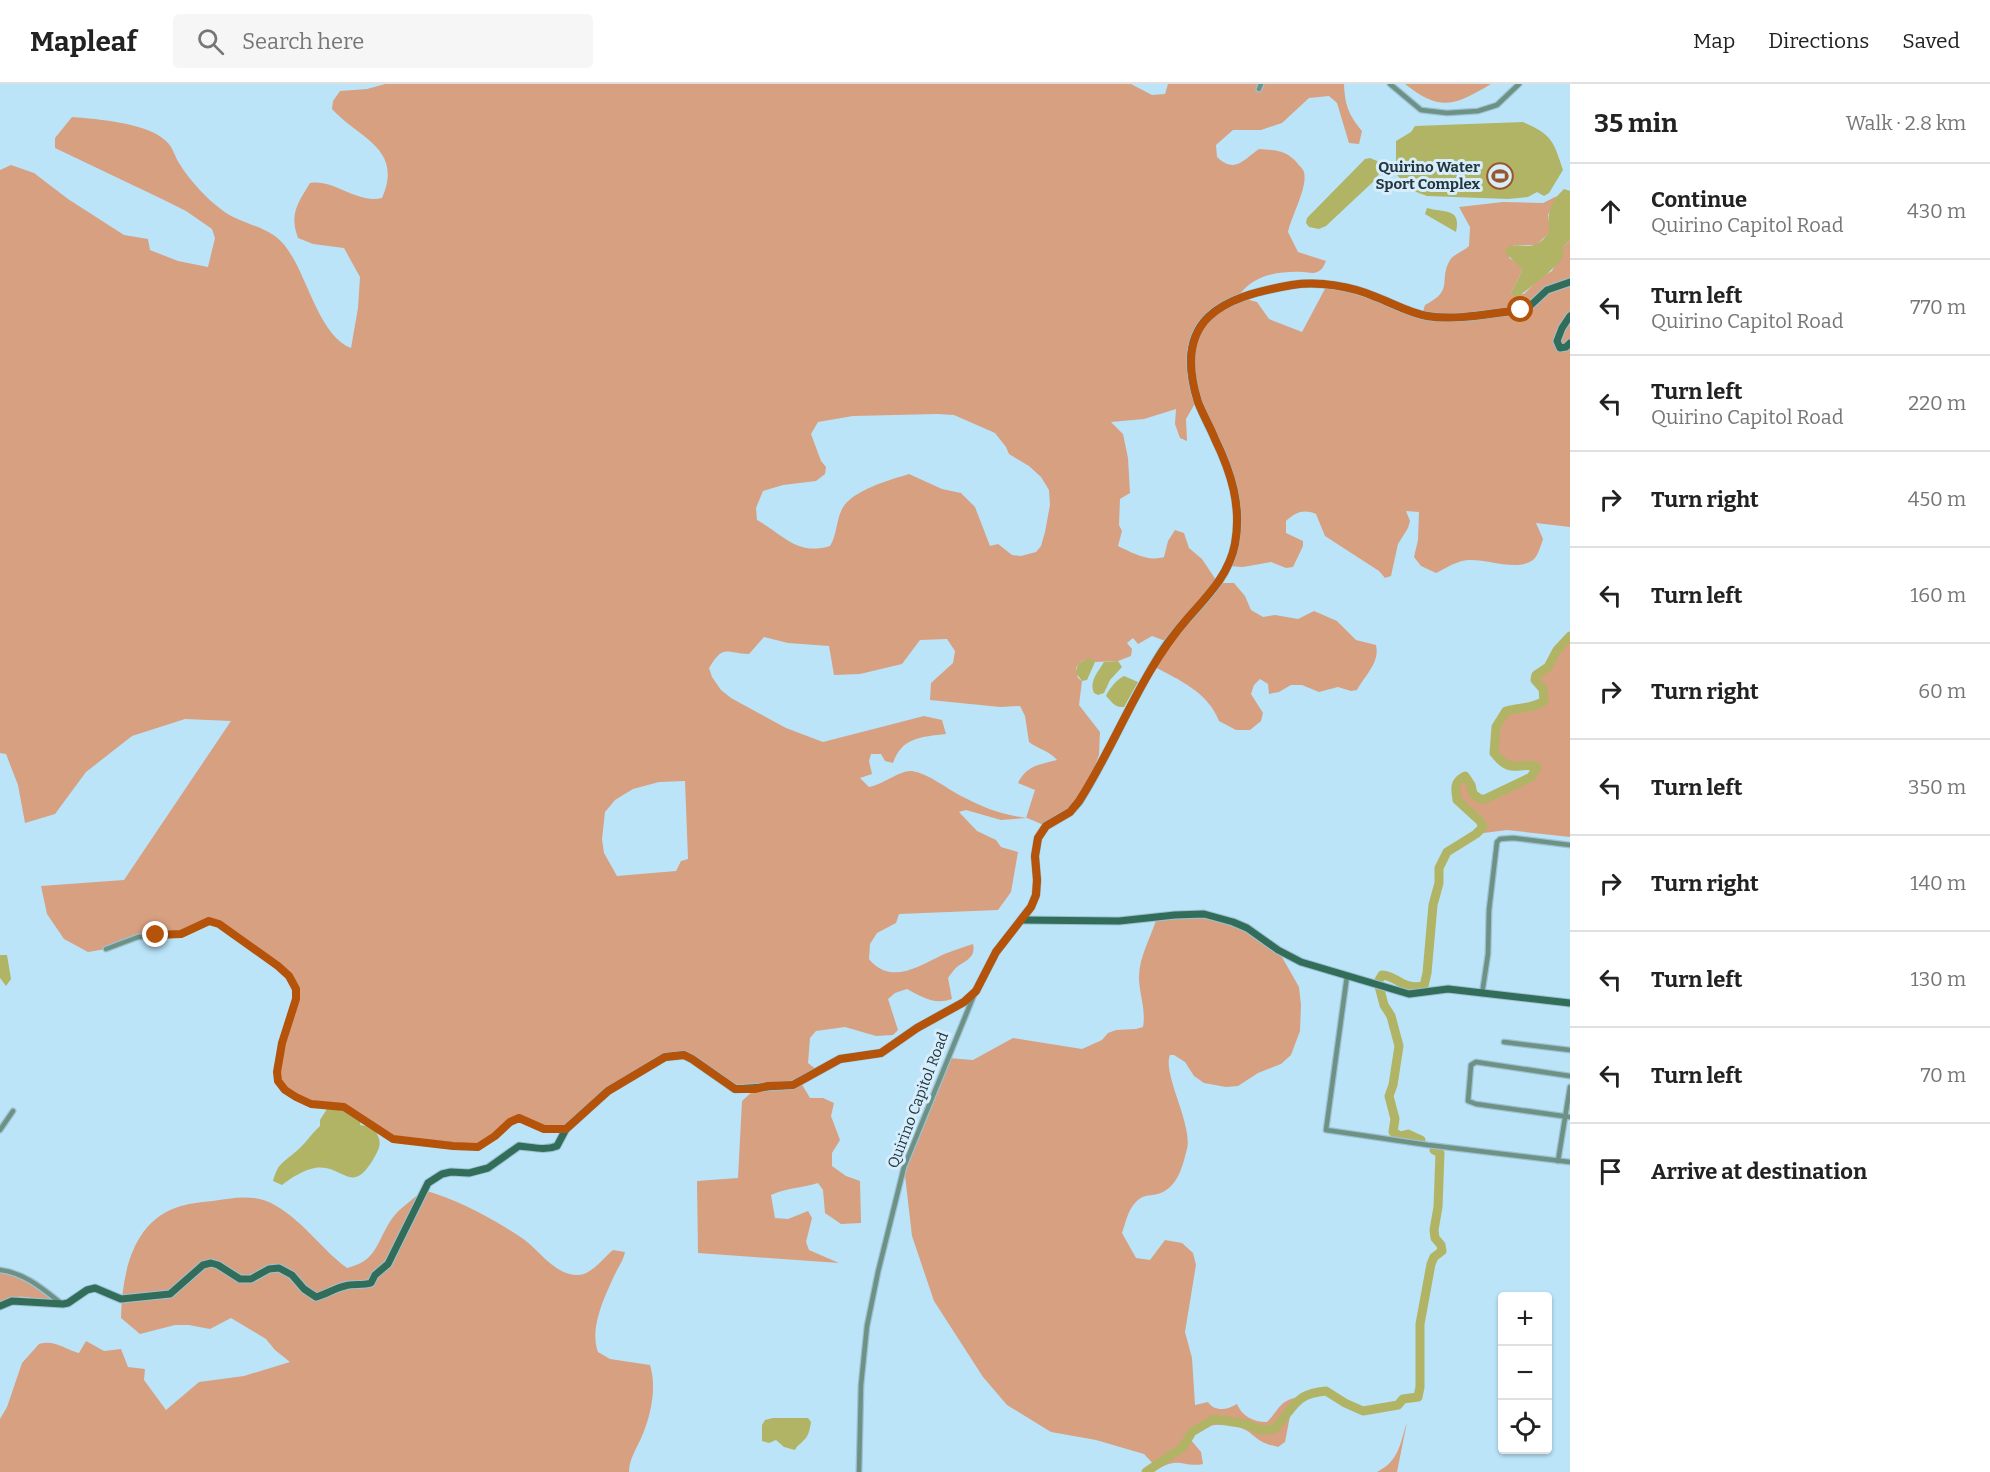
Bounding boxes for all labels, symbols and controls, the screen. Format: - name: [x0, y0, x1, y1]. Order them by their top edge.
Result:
- search box: [173, 14, 593, 68]
- text: Mapleaf: [30, 25, 137, 58]
- icon: search: [194, 25, 227, 58]
- text: Search here: [242, 28, 364, 55]
- text: Map: [1693, 28, 1735, 54]
- text: Directions: [1768, 28, 1869, 54]
- text: Saved: [1902, 28, 1960, 54]
- text: 35 min: [1594, 108, 1678, 139]
- text: Walk · 2.8 km: [1846, 111, 1966, 135]
- place label: Quirino Water Sport Complex: [1376, 158, 1480, 193]
- sports icon: Quirino Water Sport Complex: [1485, 161, 1515, 191]
- text: Continue: [1651, 186, 1747, 213]
- icon: ahead: [1594, 195, 1627, 228]
- text: 430 m: [1907, 199, 1966, 223]
- text: Quirino Capitol Road: [1651, 213, 1844, 237]
- text: Turn left: [1651, 282, 1743, 309]
- icon: left: [1594, 291, 1627, 324]
- text: 770 m: [1910, 295, 1966, 319]
- route start: [1507, 296, 1533, 322]
- text: Quirino Capitol Road: [1651, 309, 1844, 333]
- text: Turn left: [1651, 378, 1743, 405]
- icon: left: [1594, 387, 1627, 420]
- text: 220 m: [1908, 391, 1966, 415]
- text: Quirino Capitol Road: [1651, 405, 1844, 429]
- icon: right: [1594, 483, 1627, 516]
- text: Turn right: [1651, 486, 1759, 513]
- text: 450 m: [1908, 487, 1966, 511]
- icon: left: [1594, 579, 1627, 612]
- text: Turn left: [1651, 582, 1743, 609]
- text: 160 m: [1910, 583, 1966, 607]
- icon: right: [1594, 675, 1627, 708]
- text: Turn right: [1651, 678, 1759, 705]
- text: 60 m: [1918, 679, 1966, 703]
- icon: left: [1594, 771, 1627, 804]
- text: Turn left: [1651, 774, 1743, 801]
- text: 350 m: [1908, 775, 1966, 799]
- icon: right: [1594, 867, 1627, 900]
- text: Turn right: [1651, 870, 1759, 897]
- text: 140 m: [1910, 871, 1966, 895]
- route end: [142, 921, 168, 947]
- icon: left: [1594, 963, 1627, 996]
- text: Turn left: [1651, 966, 1743, 993]
- text: 130 m: [1911, 967, 1966, 991]
- street label: Quirino Capitol Road: [884, 1029, 952, 1171]
- icon: left: [1594, 1059, 1627, 1092]
- text: Turn left: [1651, 1062, 1743, 1089]
- text: 70 m: [1920, 1063, 1966, 1087]
- icon: arrive: [1594, 1155, 1627, 1188]
- text: Arrive at destination: [1651, 1158, 1867, 1185]
- map controls: [1498, 1292, 1552, 1454]
- button: +: [1498, 1292, 1552, 1346]
- button: −: [1498, 1346, 1552, 1400]
- button: locate: [1498, 1400, 1552, 1454]

